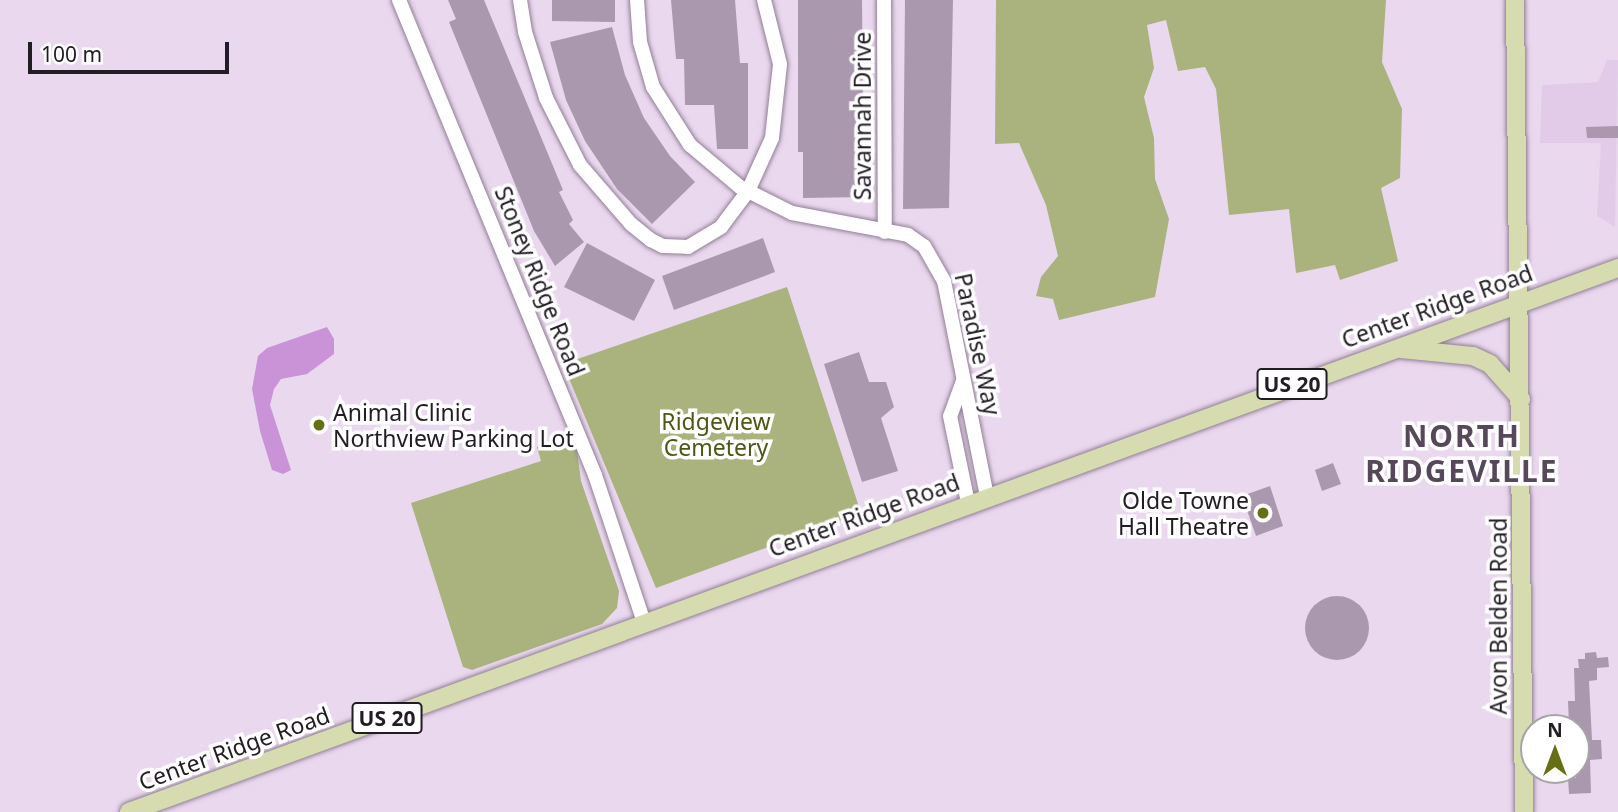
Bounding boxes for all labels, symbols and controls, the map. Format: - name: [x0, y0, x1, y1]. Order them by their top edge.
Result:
- scale bar: [32, 28, 233, 72]
- street label: Savannah Drive: [848, 32, 876, 200]
- text: 100 m: [41, 40, 102, 68]
- street label: Stoney Ridge Road: [489, 182, 591, 380]
- street label: Center Ridge Road: [1338, 259, 1536, 353]
- street label: Paradise Way: [949, 271, 1007, 417]
- road number: US 20: [1255, 366, 1329, 402]
- place label: Animal Clinic Northview Parking Lot: [333, 398, 574, 452]
- park label: Ridgeview Cemetery: [661, 407, 771, 461]
- marker: Animal Clinic Northview Parking Lot: [311, 417, 327, 433]
- district label: NORTH RIDGEVILLE: [1367, 418, 1557, 488]
- street label: Center Ridge Road: [765, 468, 963, 562]
- place label: Olde Towne Hall Theatre: [1118, 486, 1249, 540]
- marker: Olde Towne Hall Theatre: [1255, 505, 1271, 521]
- street label: Avon Belden Road: [1484, 518, 1512, 714]
- road number: US 20: [350, 700, 424, 736]
- street label: Center Ridge Road: [135, 701, 333, 795]
- north arrow: [1520, 714, 1590, 784]
- text: N: [1547, 717, 1563, 743]

